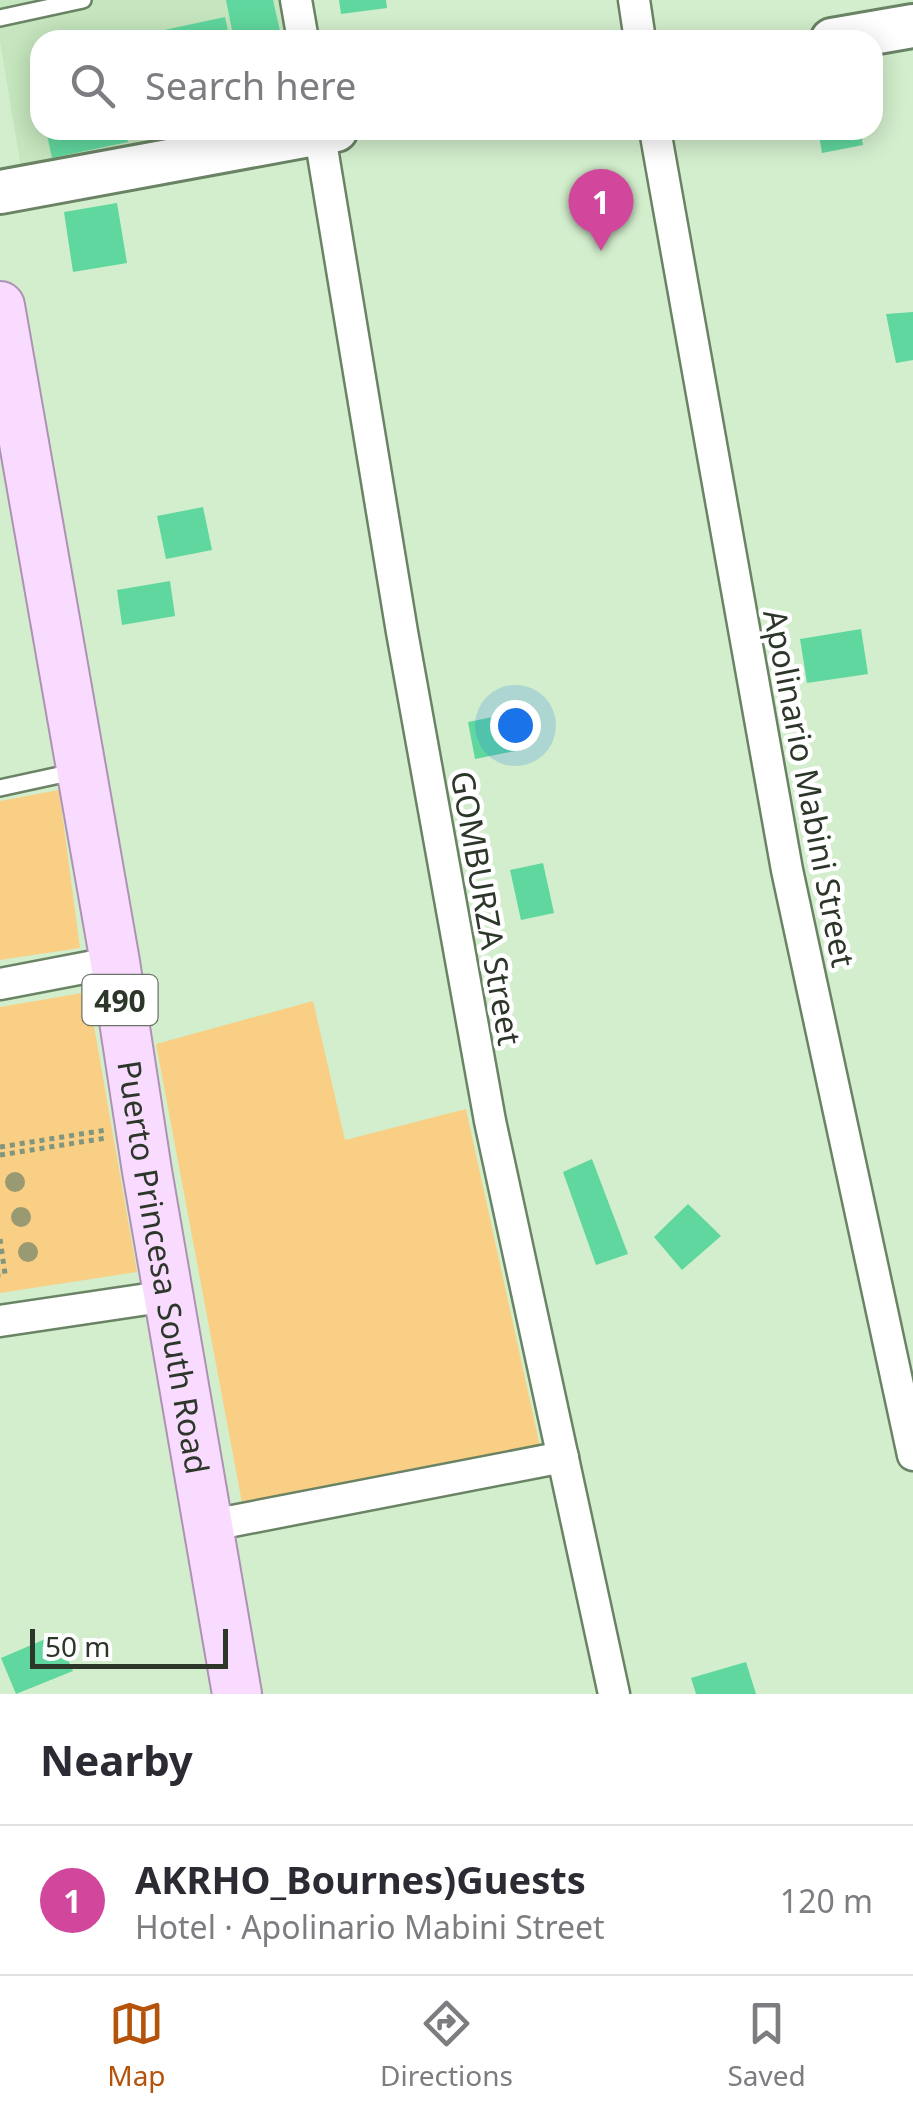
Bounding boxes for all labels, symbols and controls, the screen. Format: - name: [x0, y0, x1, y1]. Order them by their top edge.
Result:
- search box: [30, 30, 883, 140]
- icon: search: [65, 58, 120, 113]
- text: Search here: [145, 59, 356, 111]
- pin: 1: [568, 168, 634, 251]
- street label: Apolinario Mabini Street: [754, 605, 866, 971]
- your location: [490, 700, 541, 751]
- street label: GOMBURZA Street: [442, 767, 532, 1049]
- road number: 490: [82, 975, 158, 1025]
- street label: Puerto Princesa South Road: [109, 1057, 220, 1477]
- scale bar: [30, 1624, 228, 1668]
- text: 50 m: [45, 1627, 111, 1665]
- text: Nearby: [40, 1731, 193, 1788]
- text: AKRHO_Bournes)Guests: [135, 1853, 586, 1905]
- text: 1: [63, 1879, 82, 1922]
- text: 120 m: [780, 1879, 873, 1922]
- text: Hotel · Apolinario Mabini Street: [135, 1905, 605, 1948]
- tab: Map: [107, 1996, 166, 2094]
- tab: Directions: [380, 1996, 513, 2094]
- tab: Saved: [727, 1996, 806, 2094]

